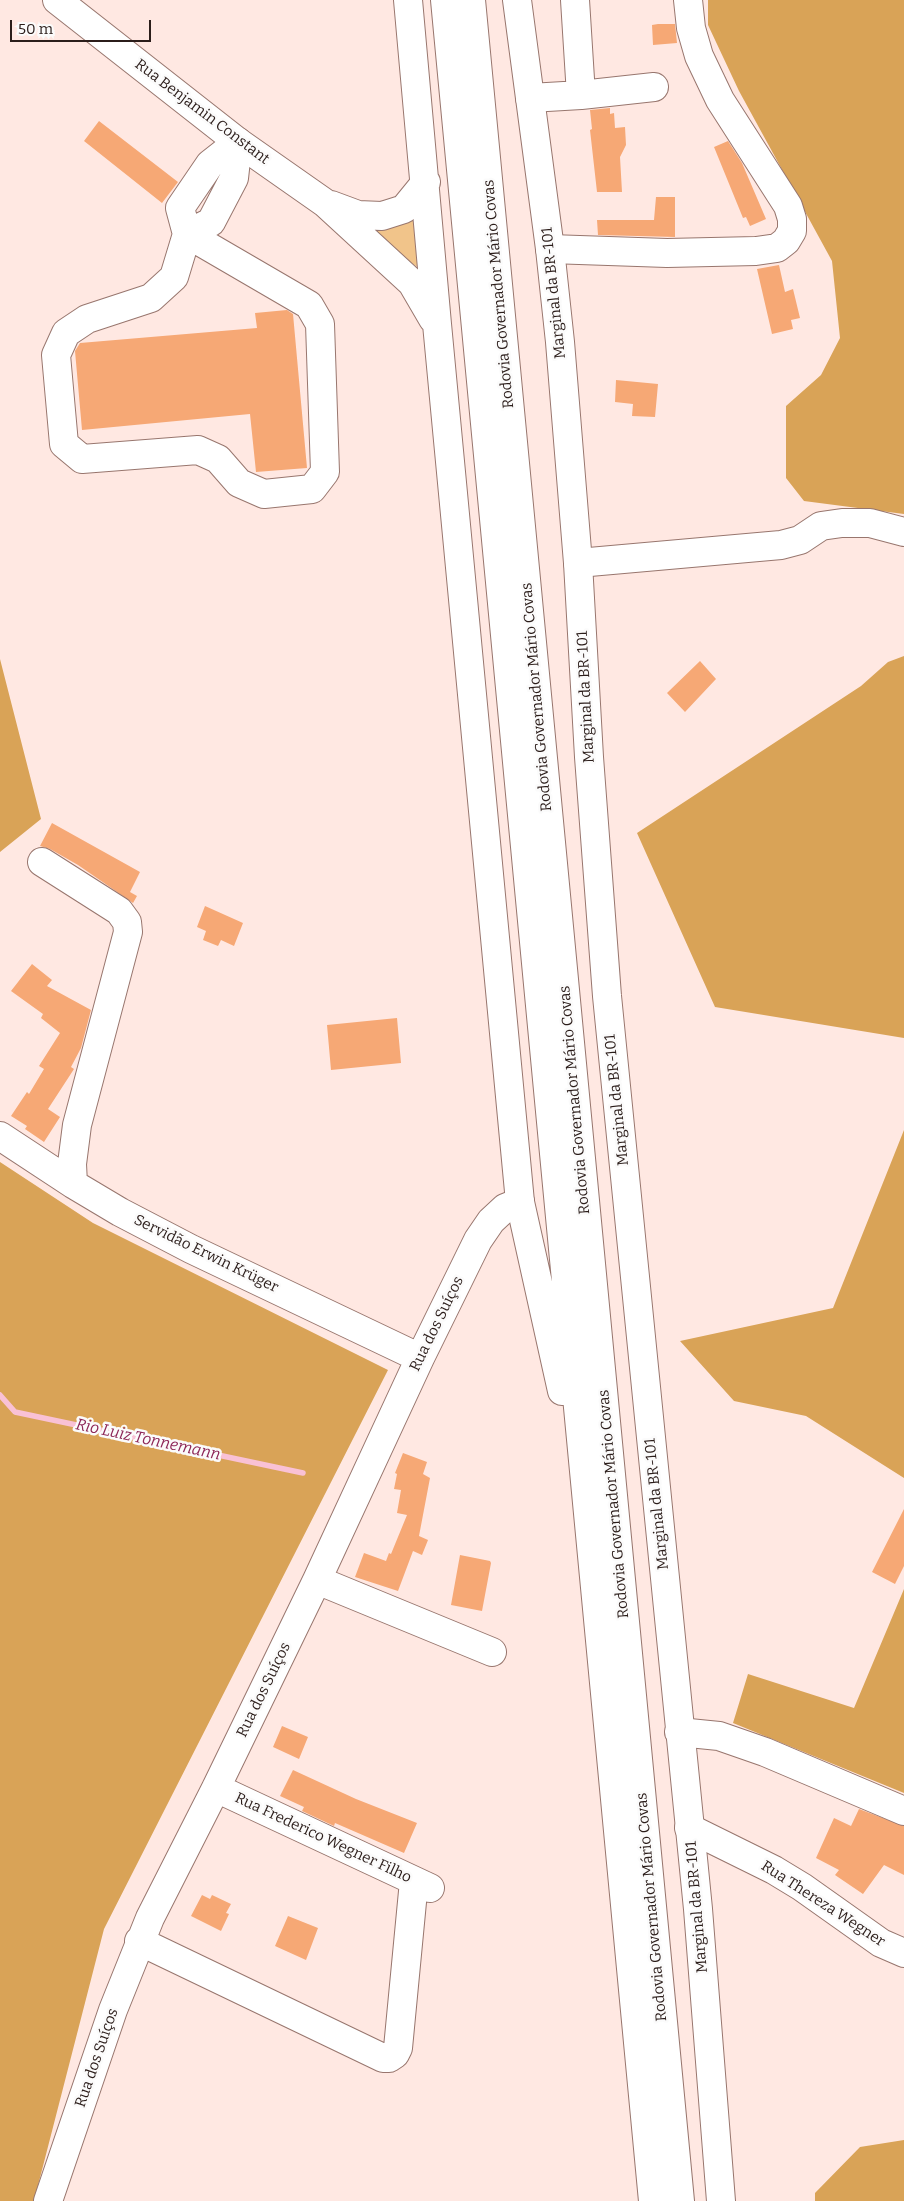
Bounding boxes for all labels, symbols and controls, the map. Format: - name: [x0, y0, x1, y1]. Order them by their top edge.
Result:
- scale bar: [12, 10, 154, 42]
- text: 50 m: [18, 20, 53, 38]
- street label: Rua Benjamin Constant: [131, 56, 273, 168]
- street label: Rodovia Governador Mário Covas: [480, 179, 518, 409]
- street label: Marginal da BR-101: [538, 226, 570, 360]
- street label: Rodovia Governador Mário Covas: [518, 582, 556, 812]
- street label: Marginal da BR-101: [574, 630, 598, 764]
- street label: Rodovia Governador Mário Covas: [556, 985, 594, 1215]
- street label: Marginal da BR-101: [601, 1033, 633, 1167]
- street label: Servidão Erwin Krüger: [131, 1211, 281, 1297]
- street label: Rua dos Suíços: [406, 1274, 468, 1374]
- street label: Rodovia Governador Mário Covas: [595, 1389, 633, 1619]
- water label: Rio Luiz Tonnemann: [74, 1415, 222, 1465]
- street label: Marginal da BR-101: [641, 1437, 673, 1571]
- street label: Rua dos Suíços: [233, 1640, 295, 1740]
- street label: Rua Frederico Wegner Filho: [232, 1789, 414, 1887]
- street label: Rodovia Governador Mário Covas: [633, 1792, 671, 2022]
- street label: Marginal da BR-101: [682, 1840, 712, 1974]
- street label: Rua Thereza Wegner: [758, 1857, 888, 1951]
- street label: Rua dos Suíços: [72, 2006, 122, 2110]

